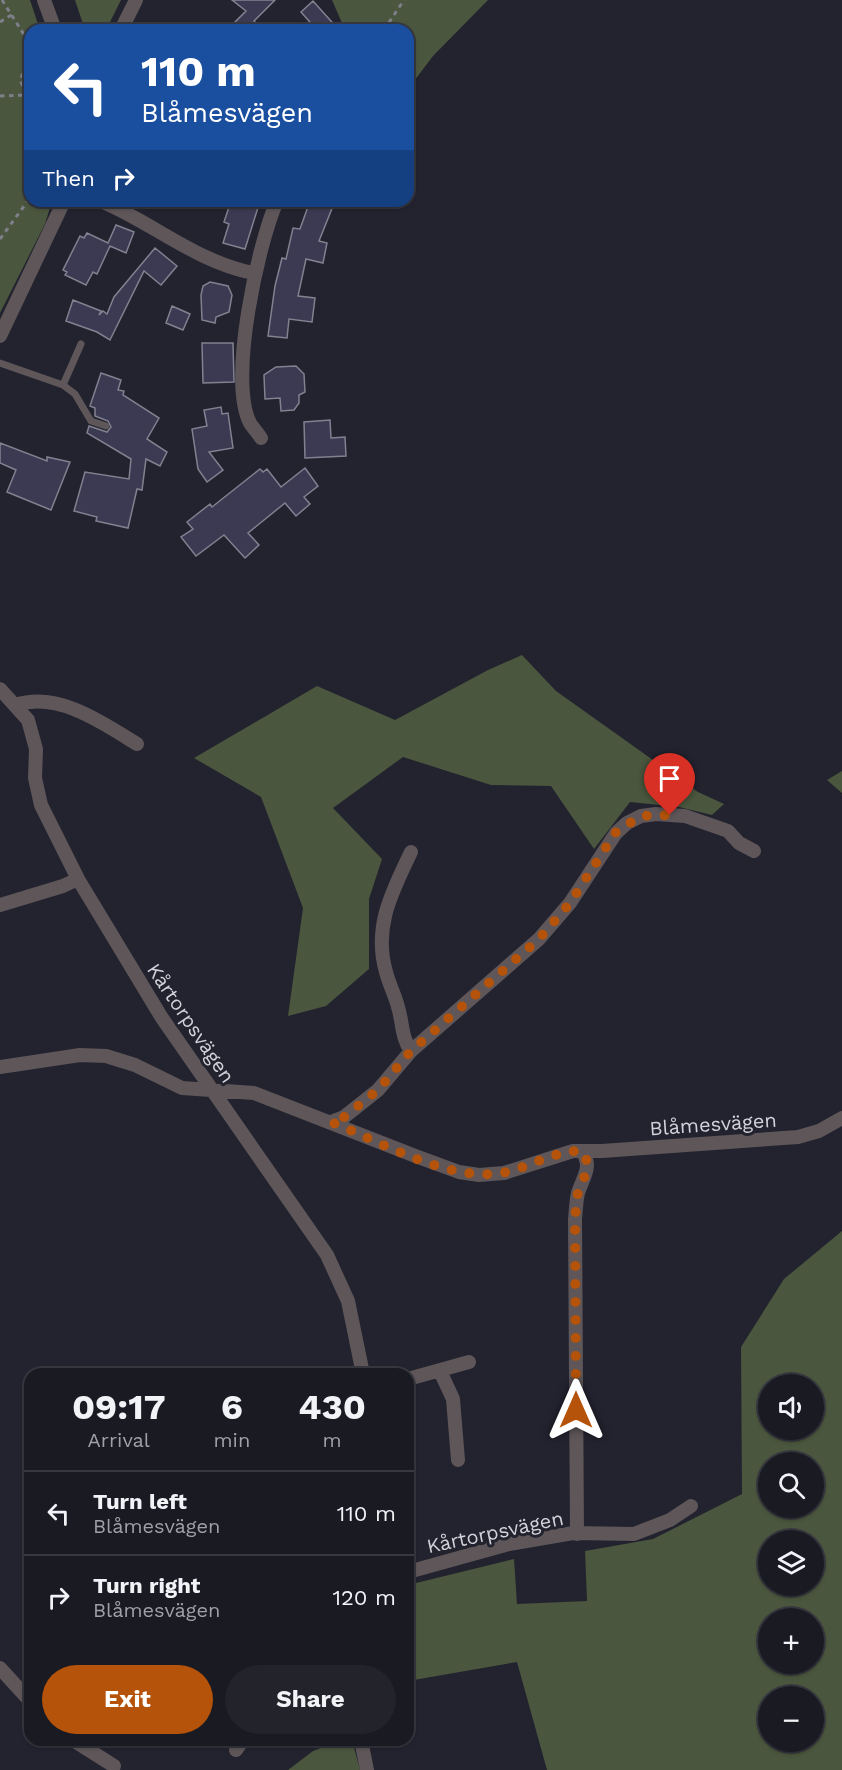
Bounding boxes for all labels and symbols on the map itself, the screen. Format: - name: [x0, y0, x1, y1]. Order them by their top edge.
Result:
- pin: [644, 753, 695, 815]
- street label: Kårtorpsvägen: [142, 959, 240, 1087]
- street label: Blåmesvägen: [649, 1108, 777, 1140]
- position arrow: [544, 1378, 608, 1442]
- street label: Kårtorpsvägen: [424, 1506, 566, 1558]

